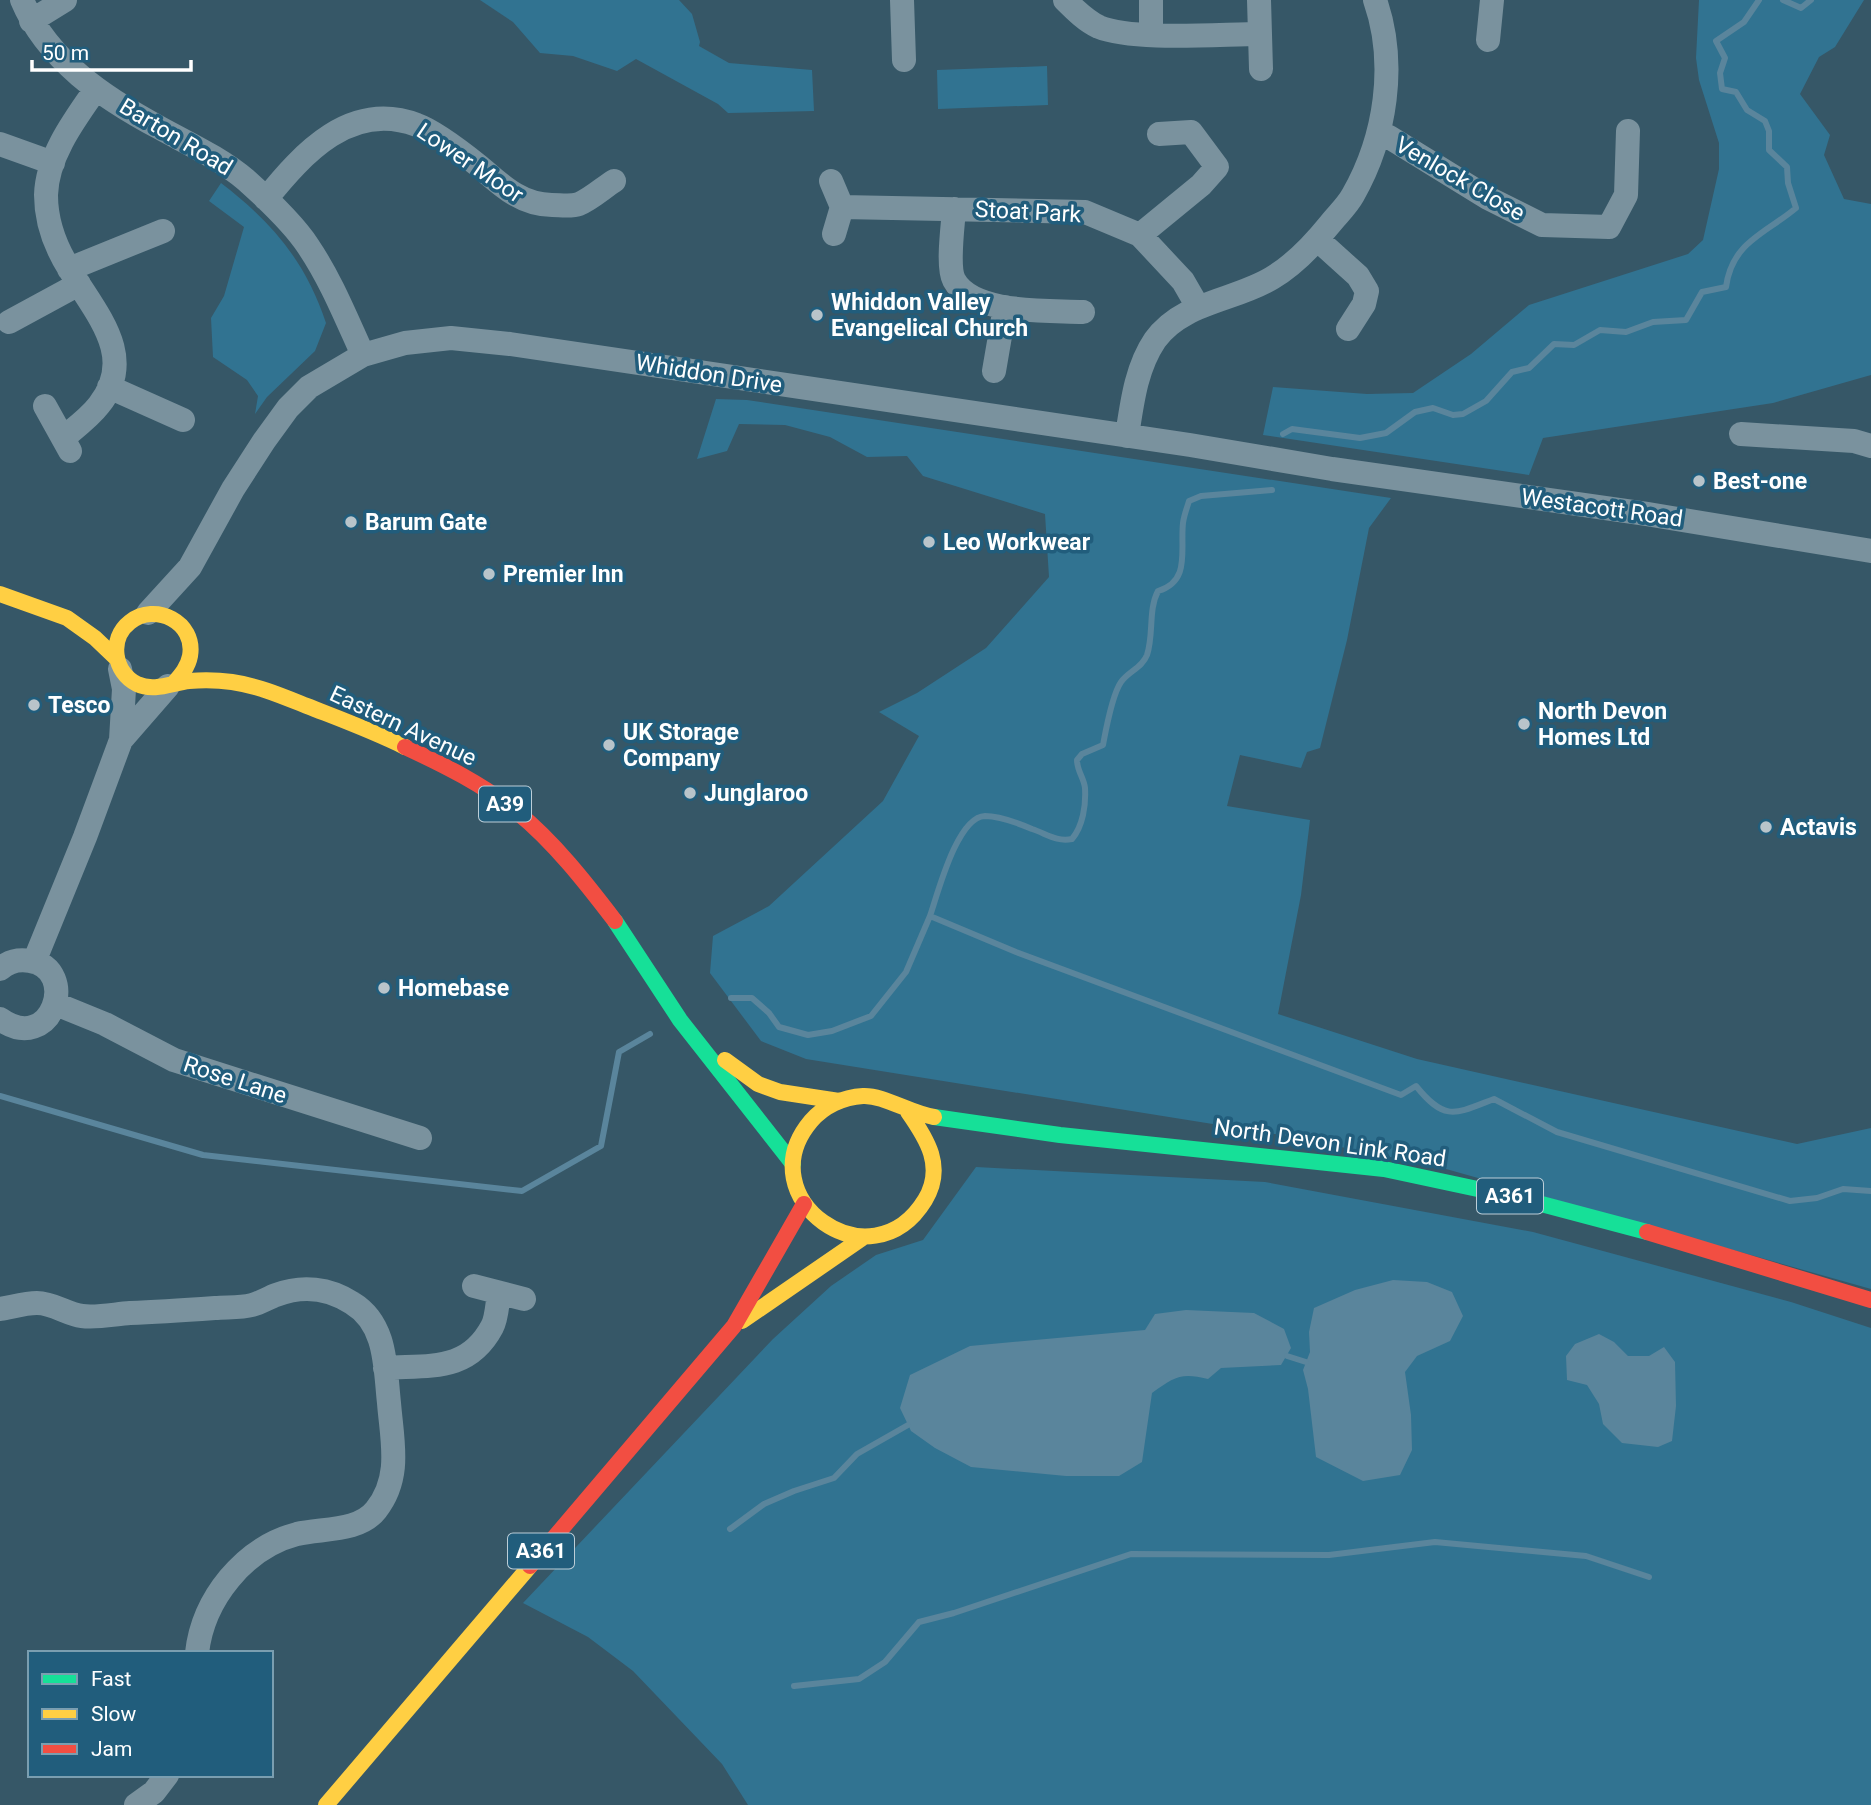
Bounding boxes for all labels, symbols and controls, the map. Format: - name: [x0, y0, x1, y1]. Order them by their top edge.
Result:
- scale bar: [32, 28, 191, 72]
- text: 50 m: [42, 41, 89, 65]
- street label: Barton Road: [115, 93, 237, 181]
- street label: Lower Moor: [412, 118, 529, 209]
- street label: Venlock Close: [1390, 131, 1530, 227]
- street label: Stoat Park: [974, 196, 1082, 228]
- place label: Whiddon Valley Evangelical Church: [831, 289, 1028, 342]
- marker: Whiddon Valley Evangelical Church: [809, 307, 825, 323]
- street label: Whiddon Drive: [634, 349, 784, 399]
- place label: Best-one: [1713, 468, 1807, 495]
- marker: Best-one: [1691, 473, 1707, 489]
- street label: Westacott Road: [1519, 483, 1685, 533]
- place label: Barum Gate: [365, 509, 487, 536]
- marker: Barum Gate: [343, 514, 359, 530]
- place label: Leo Workwear: [943, 529, 1091, 556]
- marker: Leo Workwear: [921, 534, 937, 550]
- place label: Premier Inn: [503, 561, 624, 588]
- marker: Premier Inn: [481, 566, 497, 582]
- street label: Eastern Avenue: [325, 680, 481, 772]
- place label: Tesco: [48, 692, 110, 719]
- marker: Tesco: [26, 697, 42, 713]
- place label: North Devon Homes Ltd: [1538, 698, 1667, 751]
- marker: North Devon Homes Ltd: [1516, 716, 1532, 732]
- place label: UK Storage Company: [623, 719, 739, 772]
- marker: UK Storage Company: [601, 737, 617, 753]
- place label: Junglaroo: [704, 780, 808, 807]
- marker: Junglaroo: [682, 785, 698, 801]
- road number: A39: [479, 786, 531, 822]
- place label: Actavis: [1780, 814, 1857, 841]
- marker: Actavis: [1758, 819, 1774, 835]
- place label: Homebase: [398, 975, 509, 1002]
- marker: Homebase: [376, 980, 392, 996]
- street label: Rose Lane: [180, 1051, 290, 1109]
- street label: North Devon Link Road: [1212, 1113, 1448, 1173]
- road number: A361: [1477, 1178, 1543, 1214]
- road number: A361: [508, 1534, 574, 1568]
- legend: [28, 1651, 273, 1777]
- text: Fast: [91, 1667, 132, 1691]
- text: Slow: [91, 1702, 137, 1726]
- text: Jam: [91, 1737, 132, 1761]

